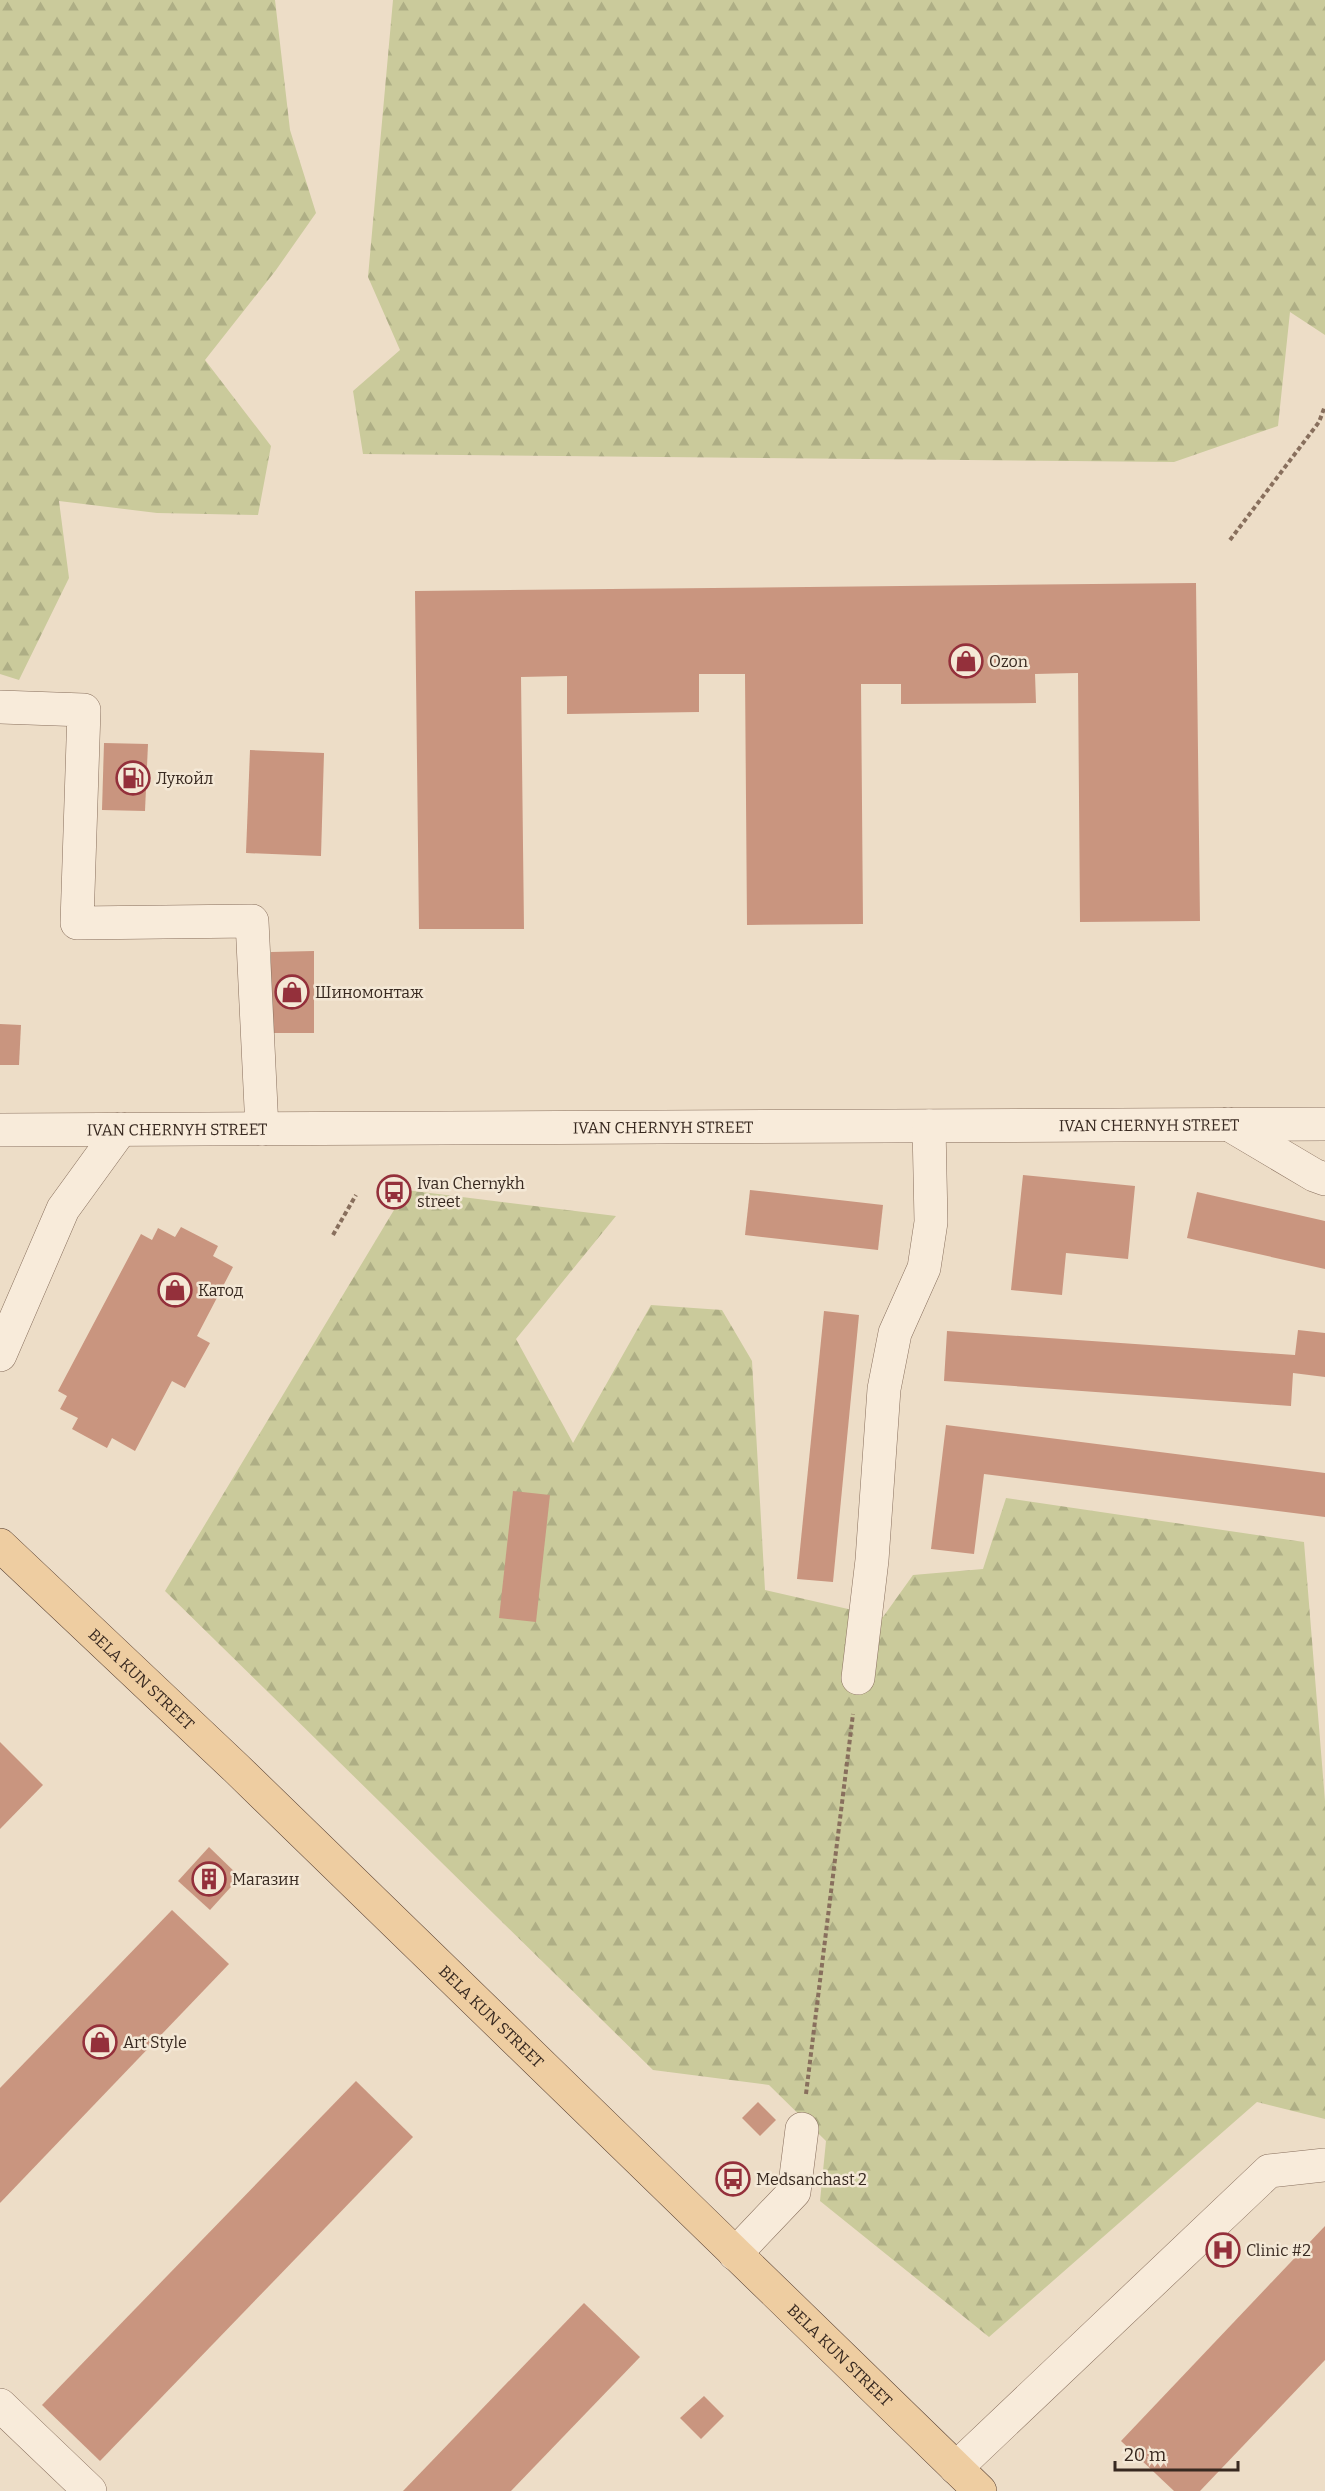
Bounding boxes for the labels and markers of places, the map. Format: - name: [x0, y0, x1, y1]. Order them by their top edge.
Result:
- shop icon: Ozon: [948, 643, 984, 679]
- place label: Ozon: [989, 652, 1028, 671]
- fuel station icon: Лукойл: [115, 760, 151, 796]
- place label: Лукойл: [156, 769, 213, 788]
- shop icon: Шиномонтаж: [274, 974, 310, 1010]
- place label: Шиномонтаж: [315, 983, 424, 1002]
- bus stop icon: Ivan Chernykh street: [376, 1174, 412, 1210]
- place label: Ivan Chernykh street: [417, 1174, 525, 1211]
- shop icon: Катод: [157, 1272, 193, 1308]
- place label: Катод: [198, 1281, 244, 1300]
- building icon: Магазин: [191, 1861, 227, 1897]
- place label: Магазин: [232, 1870, 299, 1889]
- shop icon: Art Style: [82, 2024, 118, 2060]
- place label: Art Style: [123, 2033, 187, 2052]
- bus stop icon: Medsanchast 2: [715, 2161, 751, 2197]
- place label: Medsanchast 2: [756, 2170, 867, 2189]
- hospital icon: Clinic #2: [1205, 2232, 1241, 2268]
- place label: Clinic #2: [1246, 2241, 1311, 2260]

